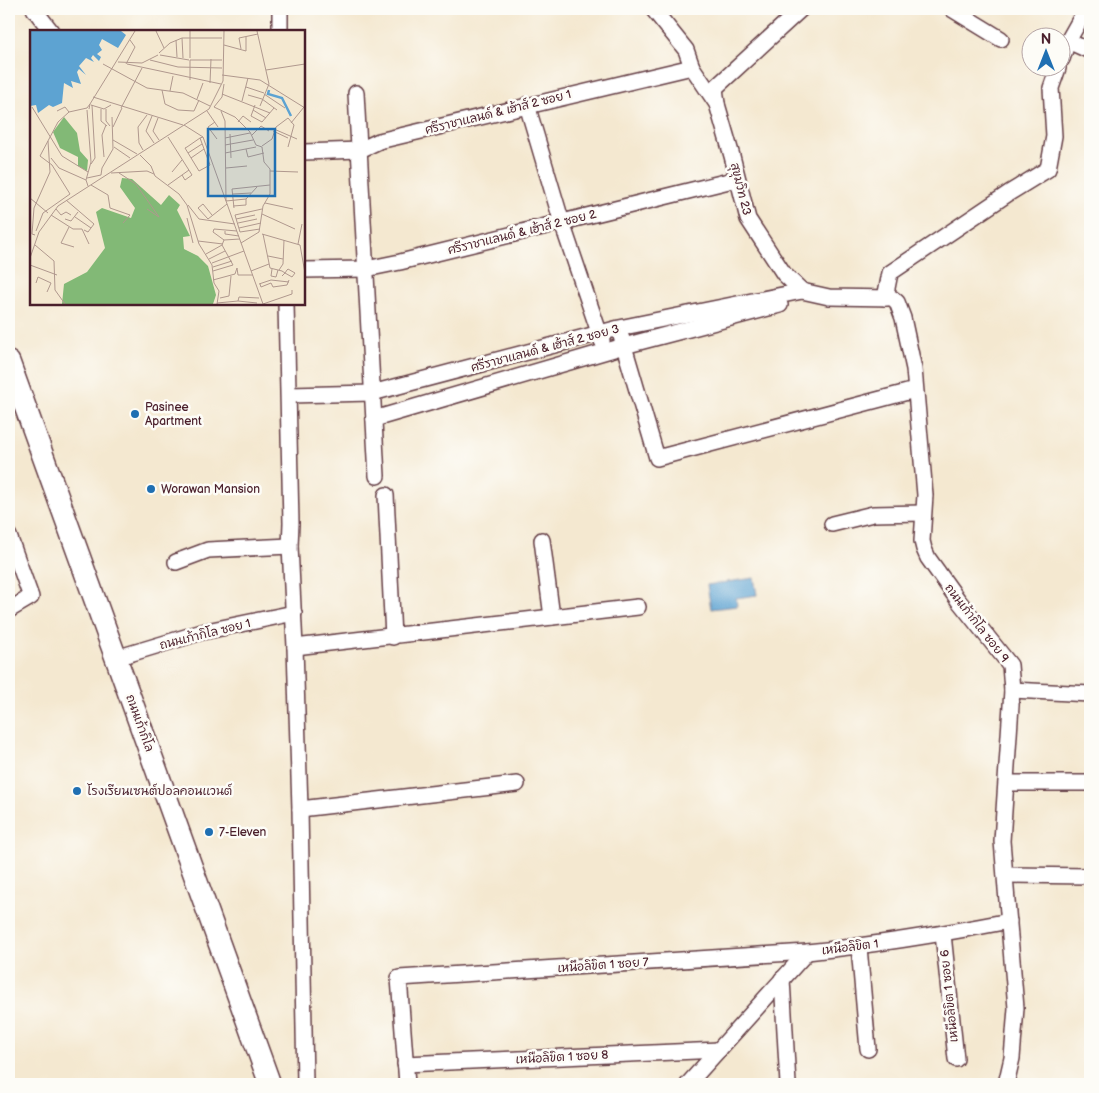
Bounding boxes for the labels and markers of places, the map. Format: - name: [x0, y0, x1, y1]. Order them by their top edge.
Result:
- place label: Pasinee Apartment: [145, 400, 202, 429]
- marker: Pasinee Apartment: [129, 408, 141, 420]
- place label: Worawan Mansion: [161, 482, 260, 497]
- marker: Worawan Mansion: [145, 483, 157, 495]
- place label: โรงเรียนเซนต์ปอลคอนแวนต์: [87, 783, 232, 799]
- marker: โรงเรียนเซนต์ปอลคอนแวนต์: [71, 785, 83, 797]
- place label: 7-Eleven: [219, 825, 267, 840]
- marker: 7-Eleven: [203, 826, 215, 838]

